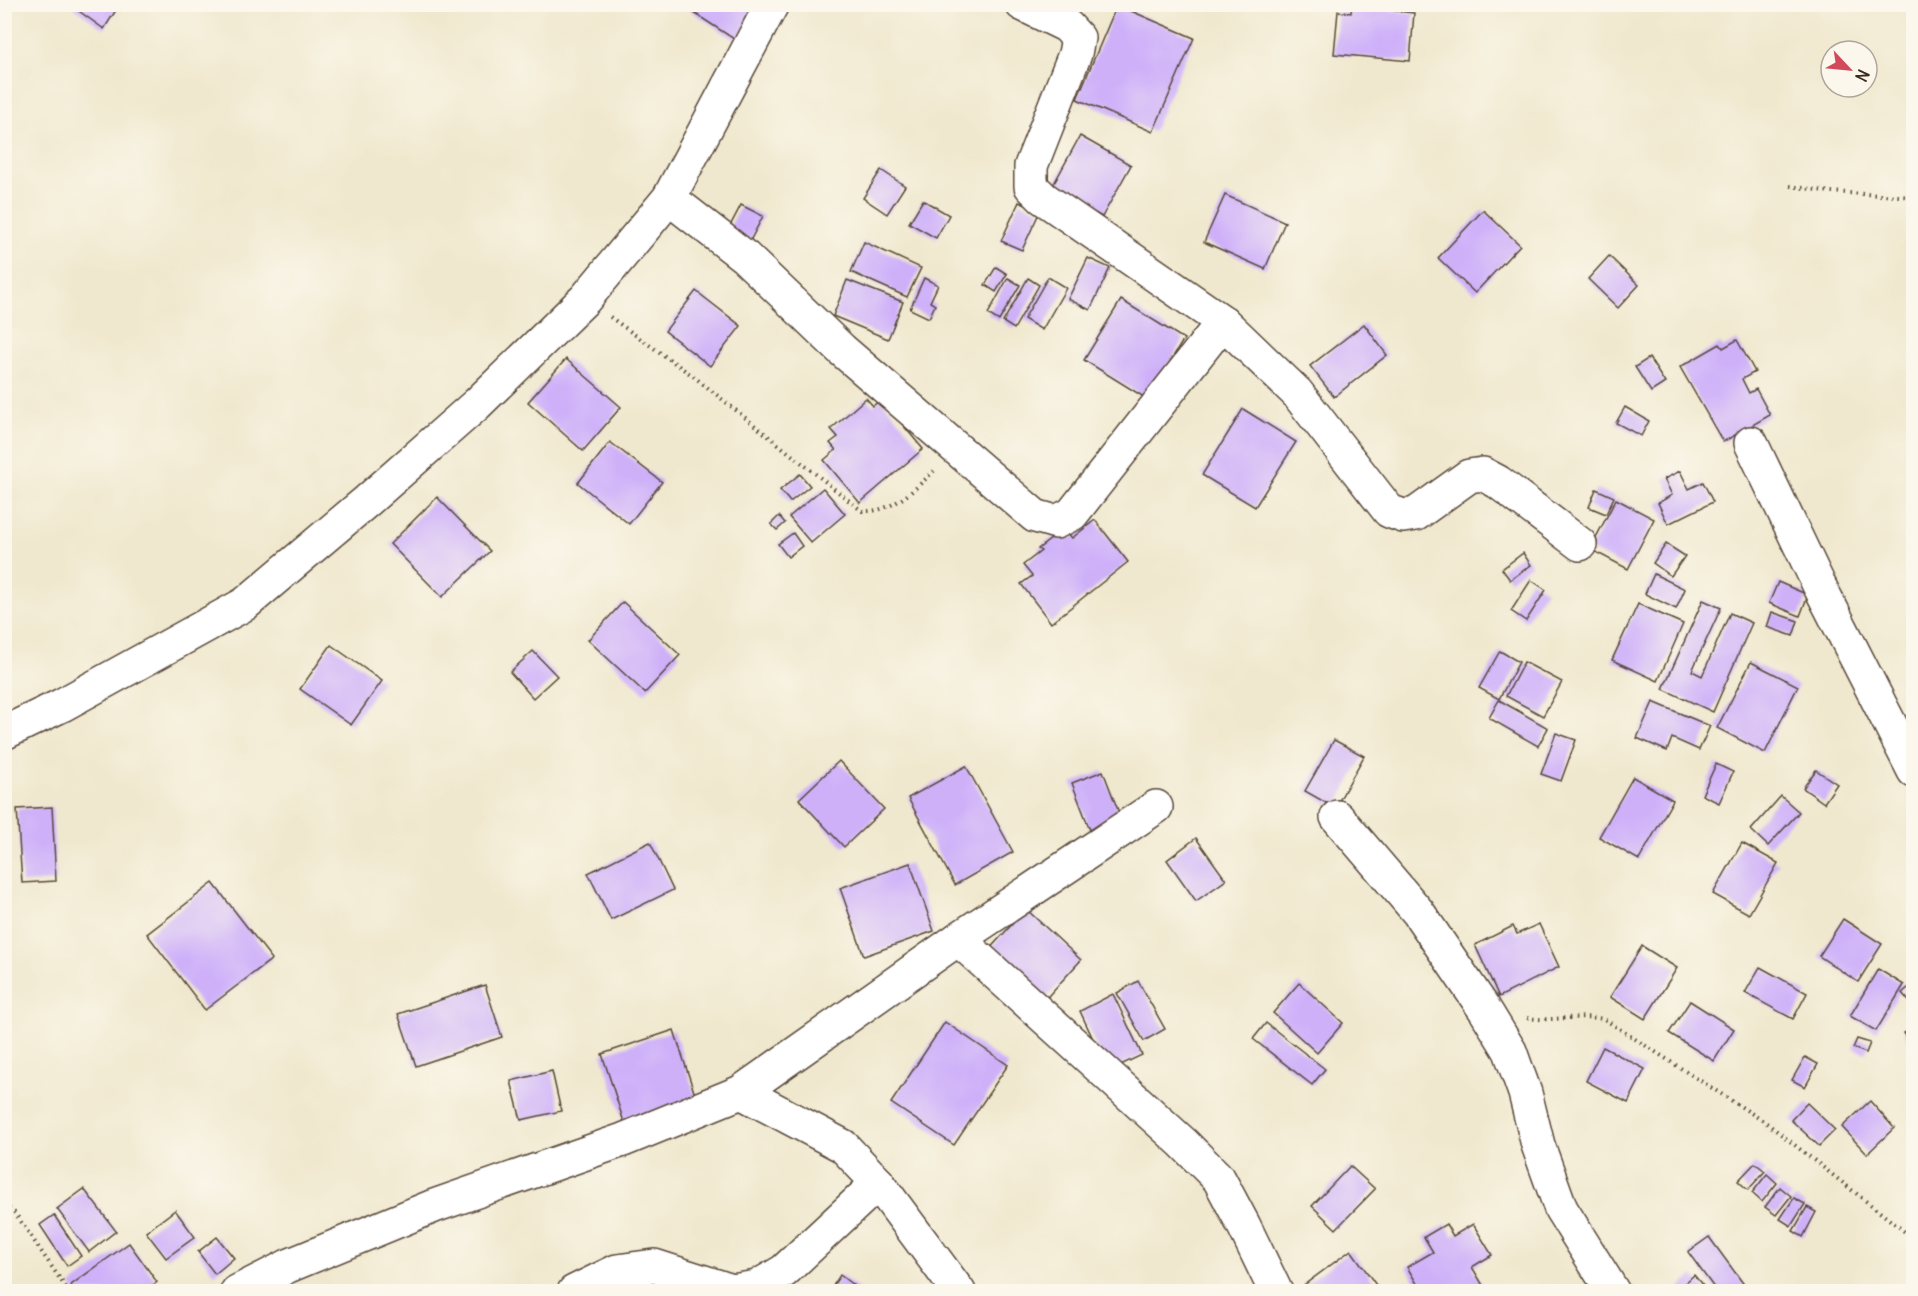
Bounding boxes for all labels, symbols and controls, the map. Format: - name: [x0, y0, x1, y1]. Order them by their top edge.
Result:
- north arrow: [1819, 39, 1879, 99]
- text: N: [1851, 66, 1874, 85]

